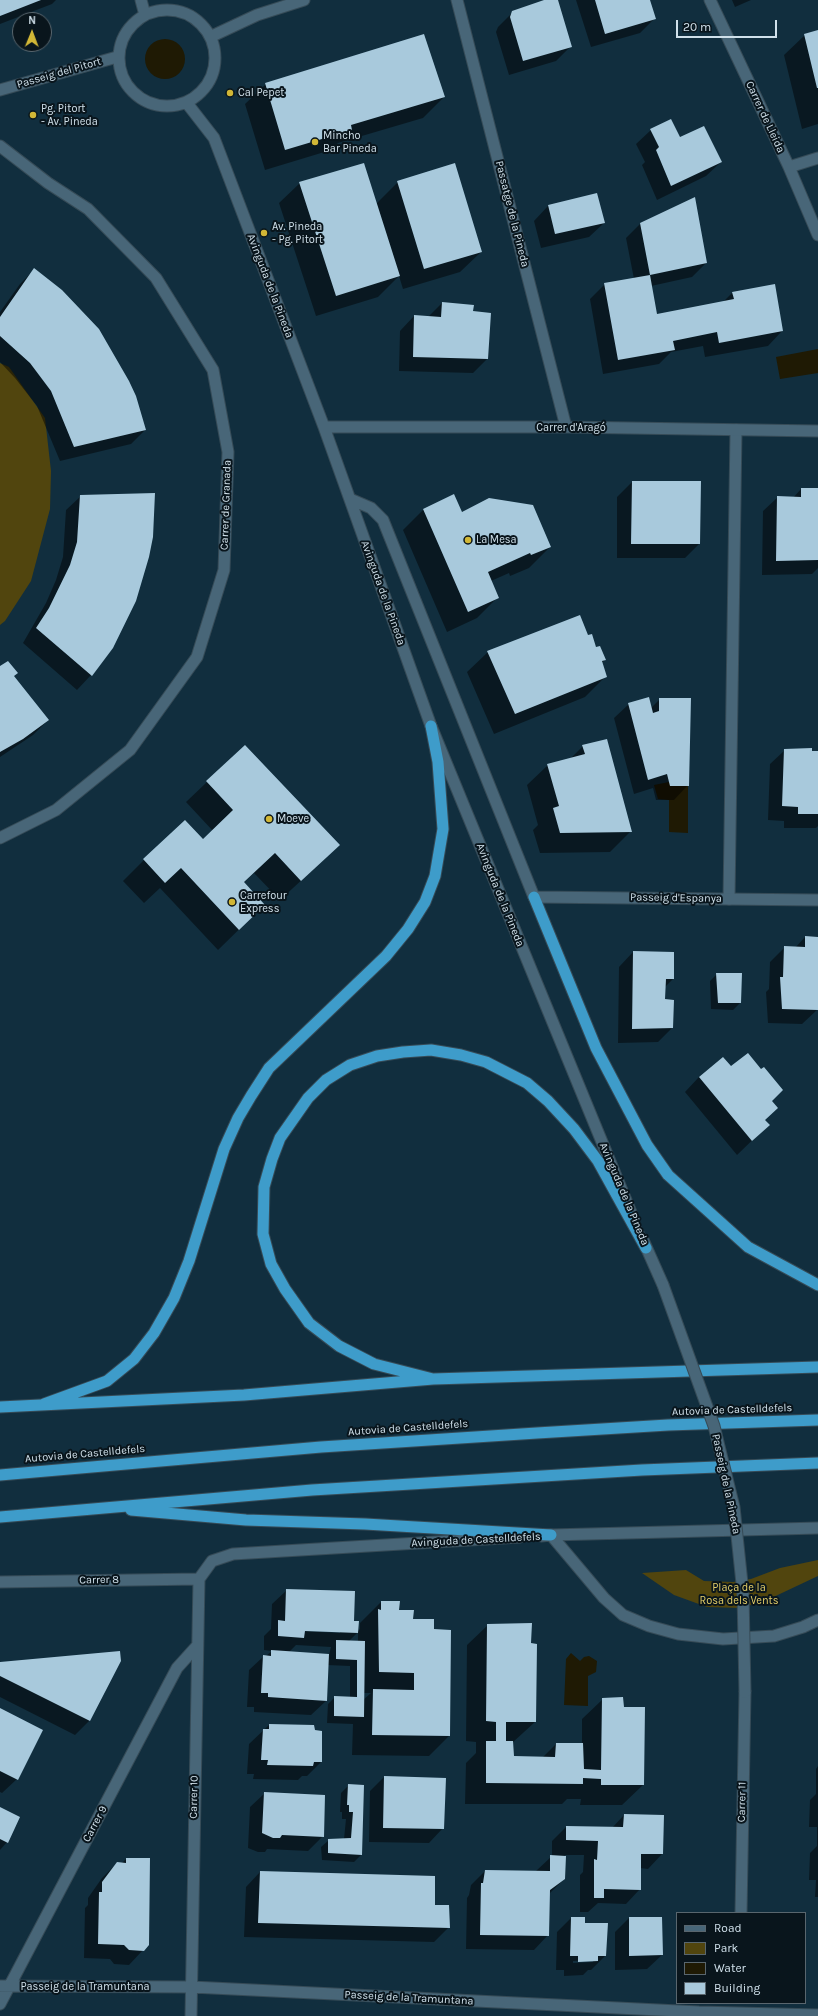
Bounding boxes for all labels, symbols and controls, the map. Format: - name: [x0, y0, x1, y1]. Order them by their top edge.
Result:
- north arrow: [12, 12, 52, 52]
- scale bar: [678, 12, 779, 38]
- text: N: [28, 14, 36, 27]
- text: 20 m: [683, 20, 711, 34]
- street label: Passeig del Pitort: [15, 55, 103, 91]
- street label: Carrer de Lleida: [743, 79, 787, 155]
- place label: Cal Pepet: [238, 86, 284, 100]
- marker: Cal Pepet: [225, 88, 235, 98]
- place label: Pg. Pitort - Av. Pineda: [41, 102, 98, 128]
- marker: Pg. Pitort - Av. Pineda: [28, 110, 38, 120]
- place label: Mincho Bar Pineda: [323, 129, 377, 155]
- marker: Mincho Bar Pineda: [310, 137, 320, 147]
- street label: Passatge de la Pineda: [492, 159, 532, 269]
- place label: Av. Pineda - Pg. Pitort: [272, 220, 323, 246]
- marker: Av. Pineda - Pg. Pitort: [259, 228, 269, 238]
- street label: Avinguda de la Pineda: [244, 232, 296, 340]
- street label: Carrer d'Aragó: [536, 421, 606, 435]
- street label: Carrer de Granada: [218, 460, 234, 550]
- place label: La Mesa: [476, 533, 517, 547]
- marker: La Mesa: [463, 535, 473, 545]
- street label: Avinguda de la Pineda: [358, 539, 408, 647]
- place label: Moeve: [277, 812, 309, 826]
- marker: Moeve: [264, 814, 274, 824]
- street label: Avinguda de la Pineda: [473, 841, 527, 949]
- place label: Carrefour Express: [240, 889, 287, 915]
- street label: Passeig d'Espanya: [630, 891, 722, 905]
- marker: Carrefour Express: [227, 897, 237, 907]
- street label: Avinguda de la Pineda: [596, 1141, 652, 1247]
- street label: Autovia de Castelldefels: [672, 1401, 792, 1419]
- street label: Autovia de Castelldefels: [348, 1417, 468, 1439]
- street label: Passeig de la Pineda: [709, 1433, 743, 1535]
- street label: Autovia de Castelldefels: [24, 1442, 146, 1466]
- street label: Avinguda de Castelldefels: [411, 1530, 541, 1550]
- street label: Carrer 8: [79, 1573, 119, 1587]
- park label: Plaça de la Rosa dels Vents: [700, 1581, 778, 1607]
- street label: Carrer 10: [187, 1775, 201, 1819]
- street label: Carrer 11: [735, 1782, 749, 1822]
- street label: Carrer 9: [80, 1804, 110, 1844]
- legend: [676, 1912, 806, 2004]
- text: Road: [714, 1921, 742, 1935]
- text: Park: [714, 1941, 738, 1955]
- text: Water: [714, 1961, 746, 1975]
- street label: Passeig de la Tramuntana: [20, 1980, 150, 1994]
- text: Building: [714, 1981, 760, 1995]
- street label: Passeig de la Tramuntana: [344, 1988, 474, 2008]

